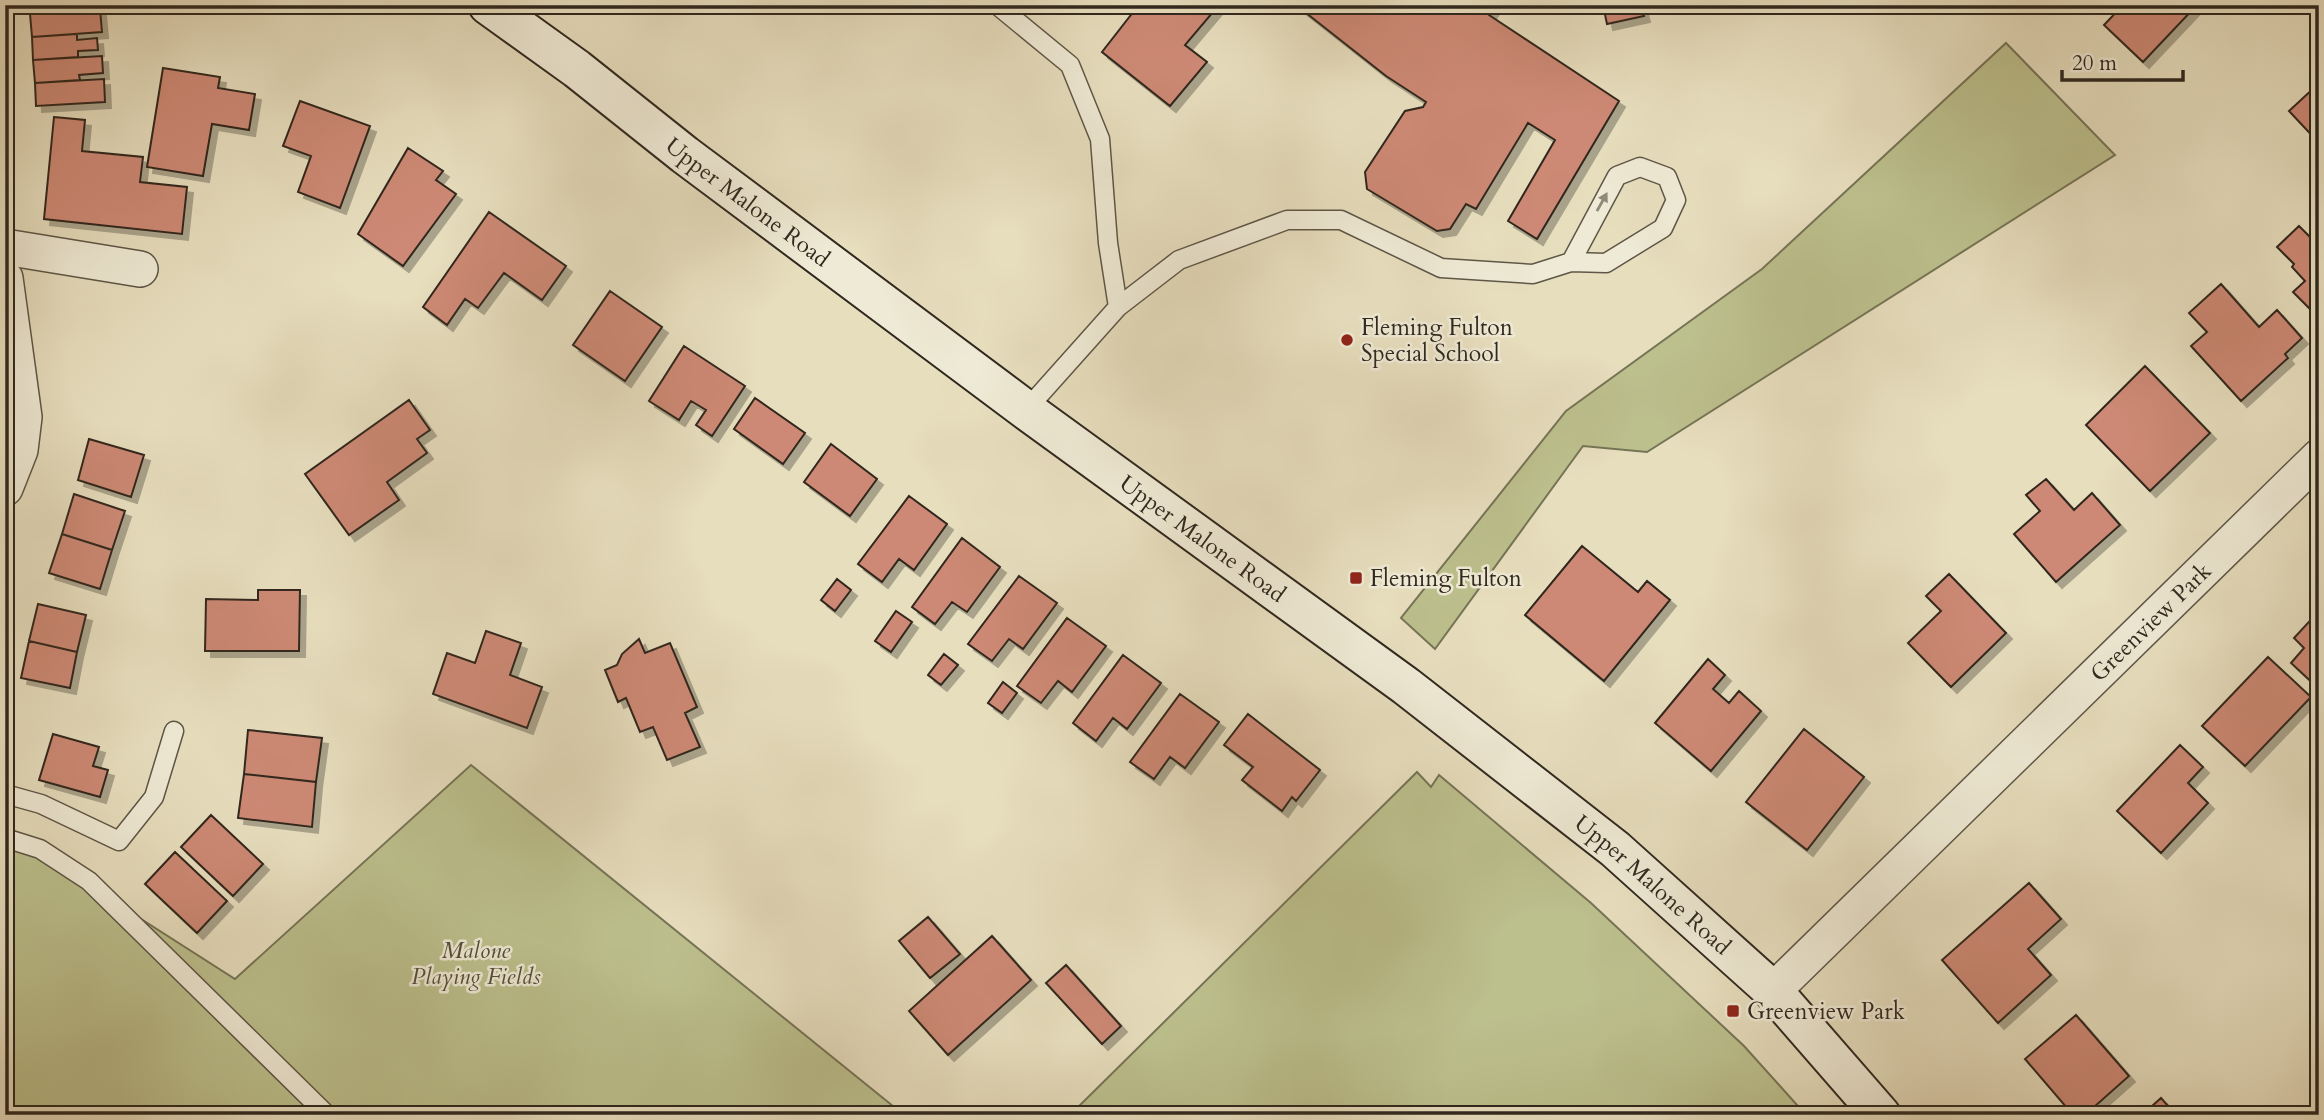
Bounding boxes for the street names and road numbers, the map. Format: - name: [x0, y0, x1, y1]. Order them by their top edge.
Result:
- street label: Upper Malone Road: [659, 130, 837, 275]
- street label: Upper Malone Road: [1113, 468, 1293, 610]
- street label: Greenview Park: [2083, 555, 2219, 689]
- street label: Upper Malone Road: [1568, 808, 1738, 962]

